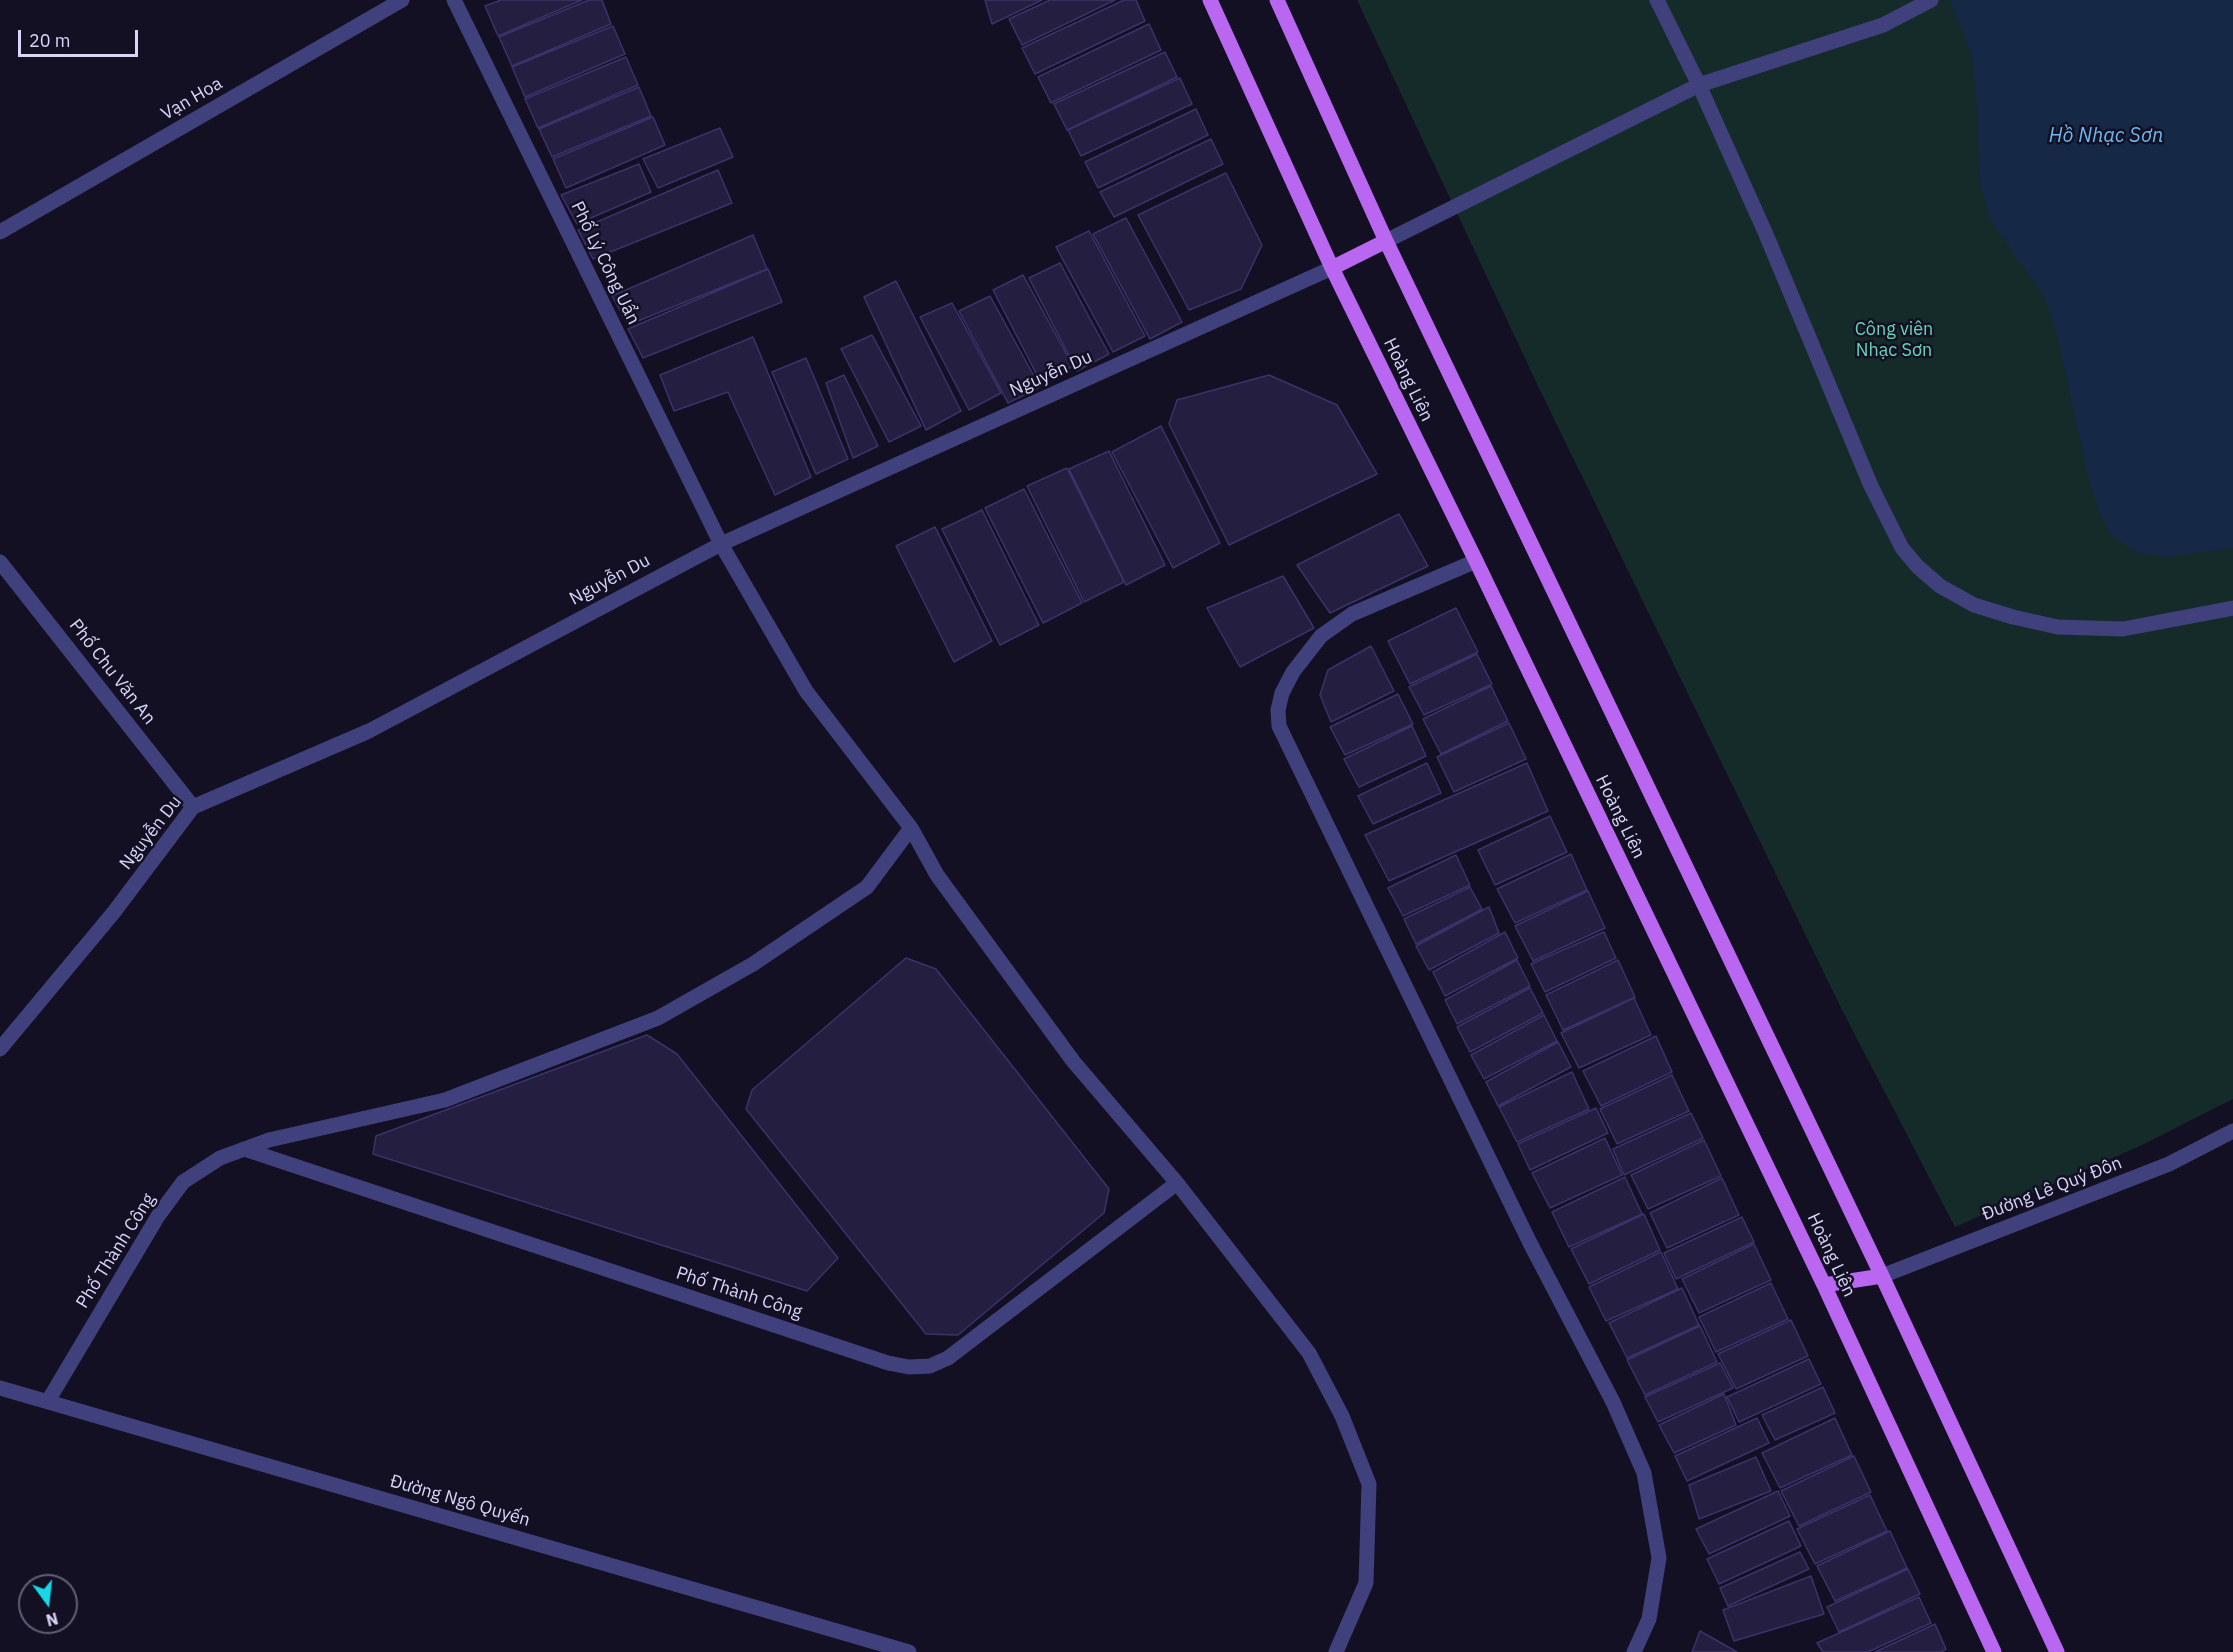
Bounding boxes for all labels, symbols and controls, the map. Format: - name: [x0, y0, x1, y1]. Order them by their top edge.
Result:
- scale bar: [21, 18, 141, 56]
- text: 20 m: [29, 29, 71, 52]
- street label: Vạn Hoa: [158, 73, 226, 125]
- water label: Hồ Nhạc Sơn: [2049, 124, 2163, 148]
- street label: Phố Lý Công Uẩn: [566, 198, 644, 328]
- park label: Công viên Nhạc Sơn: [1855, 319, 1933, 362]
- street label: Hoàng Liên: [1379, 335, 1437, 425]
- street label: Nguyễn Du: [1006, 346, 1096, 402]
- street label: Nguyễn Du: [566, 550, 654, 610]
- street label: Phố Chu Văn An: [64, 615, 160, 729]
- street label: Hoàng Liên: [1591, 772, 1649, 862]
- street label: Nguyễn Du: [115, 792, 187, 874]
- street label: Đường Lê Quý Đôn: [1979, 1152, 2125, 1226]
- street label: Phố Thành Công: [72, 1190, 160, 1312]
- street label: Hoàng Liên: [1802, 1210, 1860, 1300]
- street label: Phố Thành Công: [673, 1262, 805, 1324]
- street label: Đường Ngô Quyến: [387, 1471, 533, 1531]
- north arrow: [18, 1574, 78, 1634]
- text: N: [44, 1608, 60, 1631]

